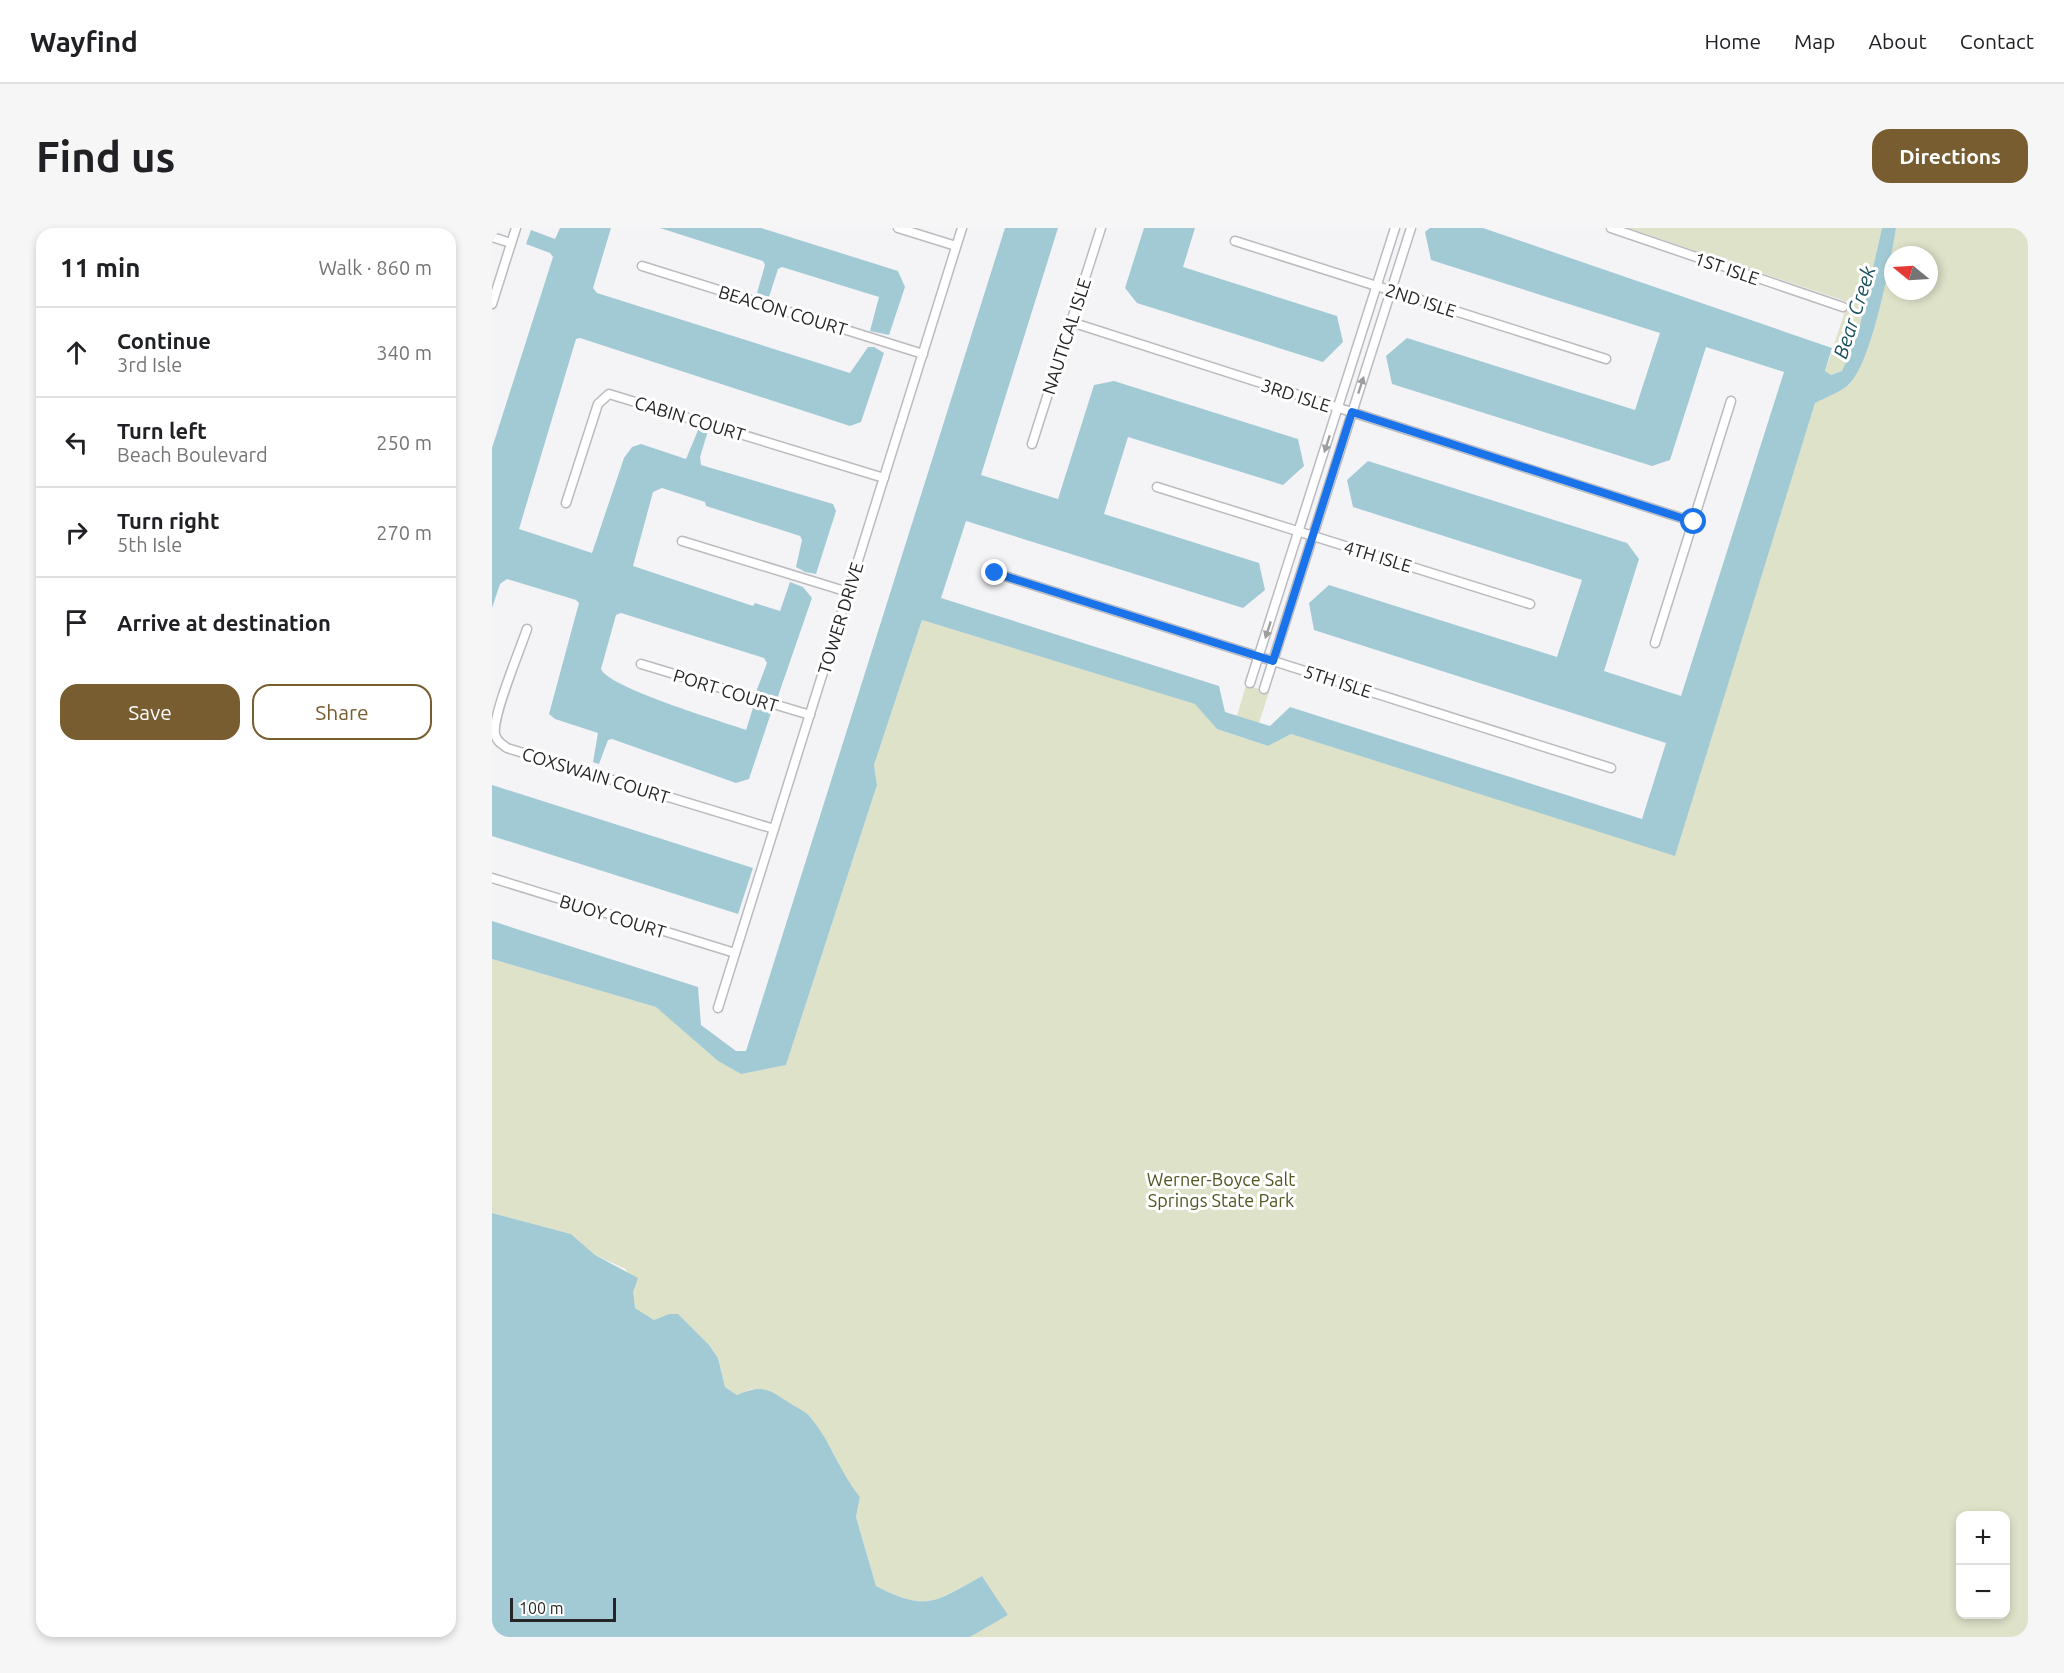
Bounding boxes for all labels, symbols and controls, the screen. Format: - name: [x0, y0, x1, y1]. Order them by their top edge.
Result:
- text: Wayfind: [30, 26, 138, 57]
- text: Home: [1704, 29, 1761, 53]
- text: Map: [1794, 29, 1835, 53]
- text: About: [1868, 29, 1927, 53]
- text: Contact: [1960, 29, 2034, 53]
- button: Directions: [1872, 129, 2028, 183]
- text: Find us: [36, 133, 175, 180]
- north arrow: [1884, 246, 1938, 300]
- street label: 1ST ISLE: [1692, 248, 1762, 288]
- text: 11 min: [60, 253, 140, 282]
- text: Walk · 860 m: [319, 256, 432, 279]
- water label: Bear Creek: [1828, 262, 1880, 361]
- street label: NAUTICAL ISLE: [1038, 275, 1094, 397]
- street label: 2ND ISLE: [1383, 279, 1459, 321]
- street label: BEACON COURT: [716, 281, 850, 339]
- text: Continue: [117, 328, 211, 353]
- icon: ahead: [60, 336, 93, 369]
- text: 340 m: [376, 341, 432, 364]
- text: 3rd Isle: [117, 353, 182, 376]
- street label: 3RD ISLE: [1259, 374, 1333, 416]
- one-way arrow: [1357, 376, 1366, 394]
- street label: CABIN COURT: [632, 392, 748, 444]
- text: Turn left: [117, 418, 207, 443]
- icon: left: [60, 426, 93, 459]
- text: 250 m: [376, 431, 432, 454]
- one-way arrow: [1321, 435, 1331, 453]
- text: Beach Boulevard: [117, 443, 268, 466]
- text: Turn right: [117, 508, 219, 533]
- route start: [1680, 508, 1706, 534]
- icon: right: [60, 516, 93, 549]
- text: 270 m: [376, 521, 432, 544]
- text: 5th Isle: [117, 533, 182, 556]
- street label: 4TH ISLE: [1342, 536, 1414, 576]
- route end: [981, 559, 1007, 585]
- street label: TOWER DRIVE: [814, 560, 866, 676]
- icon: arrive: [60, 606, 93, 639]
- text: Arrive at destination: [117, 610, 331, 635]
- one-way arrow: [1262, 621, 1272, 639]
- street label: 5TH ISLE: [1302, 661, 1374, 701]
- street label: PORT COURT: [671, 665, 781, 715]
- button: Save: [60, 684, 240, 740]
- button: Share: [252, 684, 432, 740]
- street label: COXSWAIN COURT: [520, 743, 672, 807]
- street label: BUOY COURT: [557, 890, 669, 942]
- park label: Werner-Boyce Salt Springs State Park: [1147, 1169, 1295, 1210]
- map controls: [1956, 1511, 2010, 1619]
- button: +: [1956, 1511, 2010, 1565]
- button: −: [1956, 1565, 2010, 1619]
- scale bar: [510, 1595, 616, 1622]
- text: 100 m: [519, 1599, 564, 1617]

